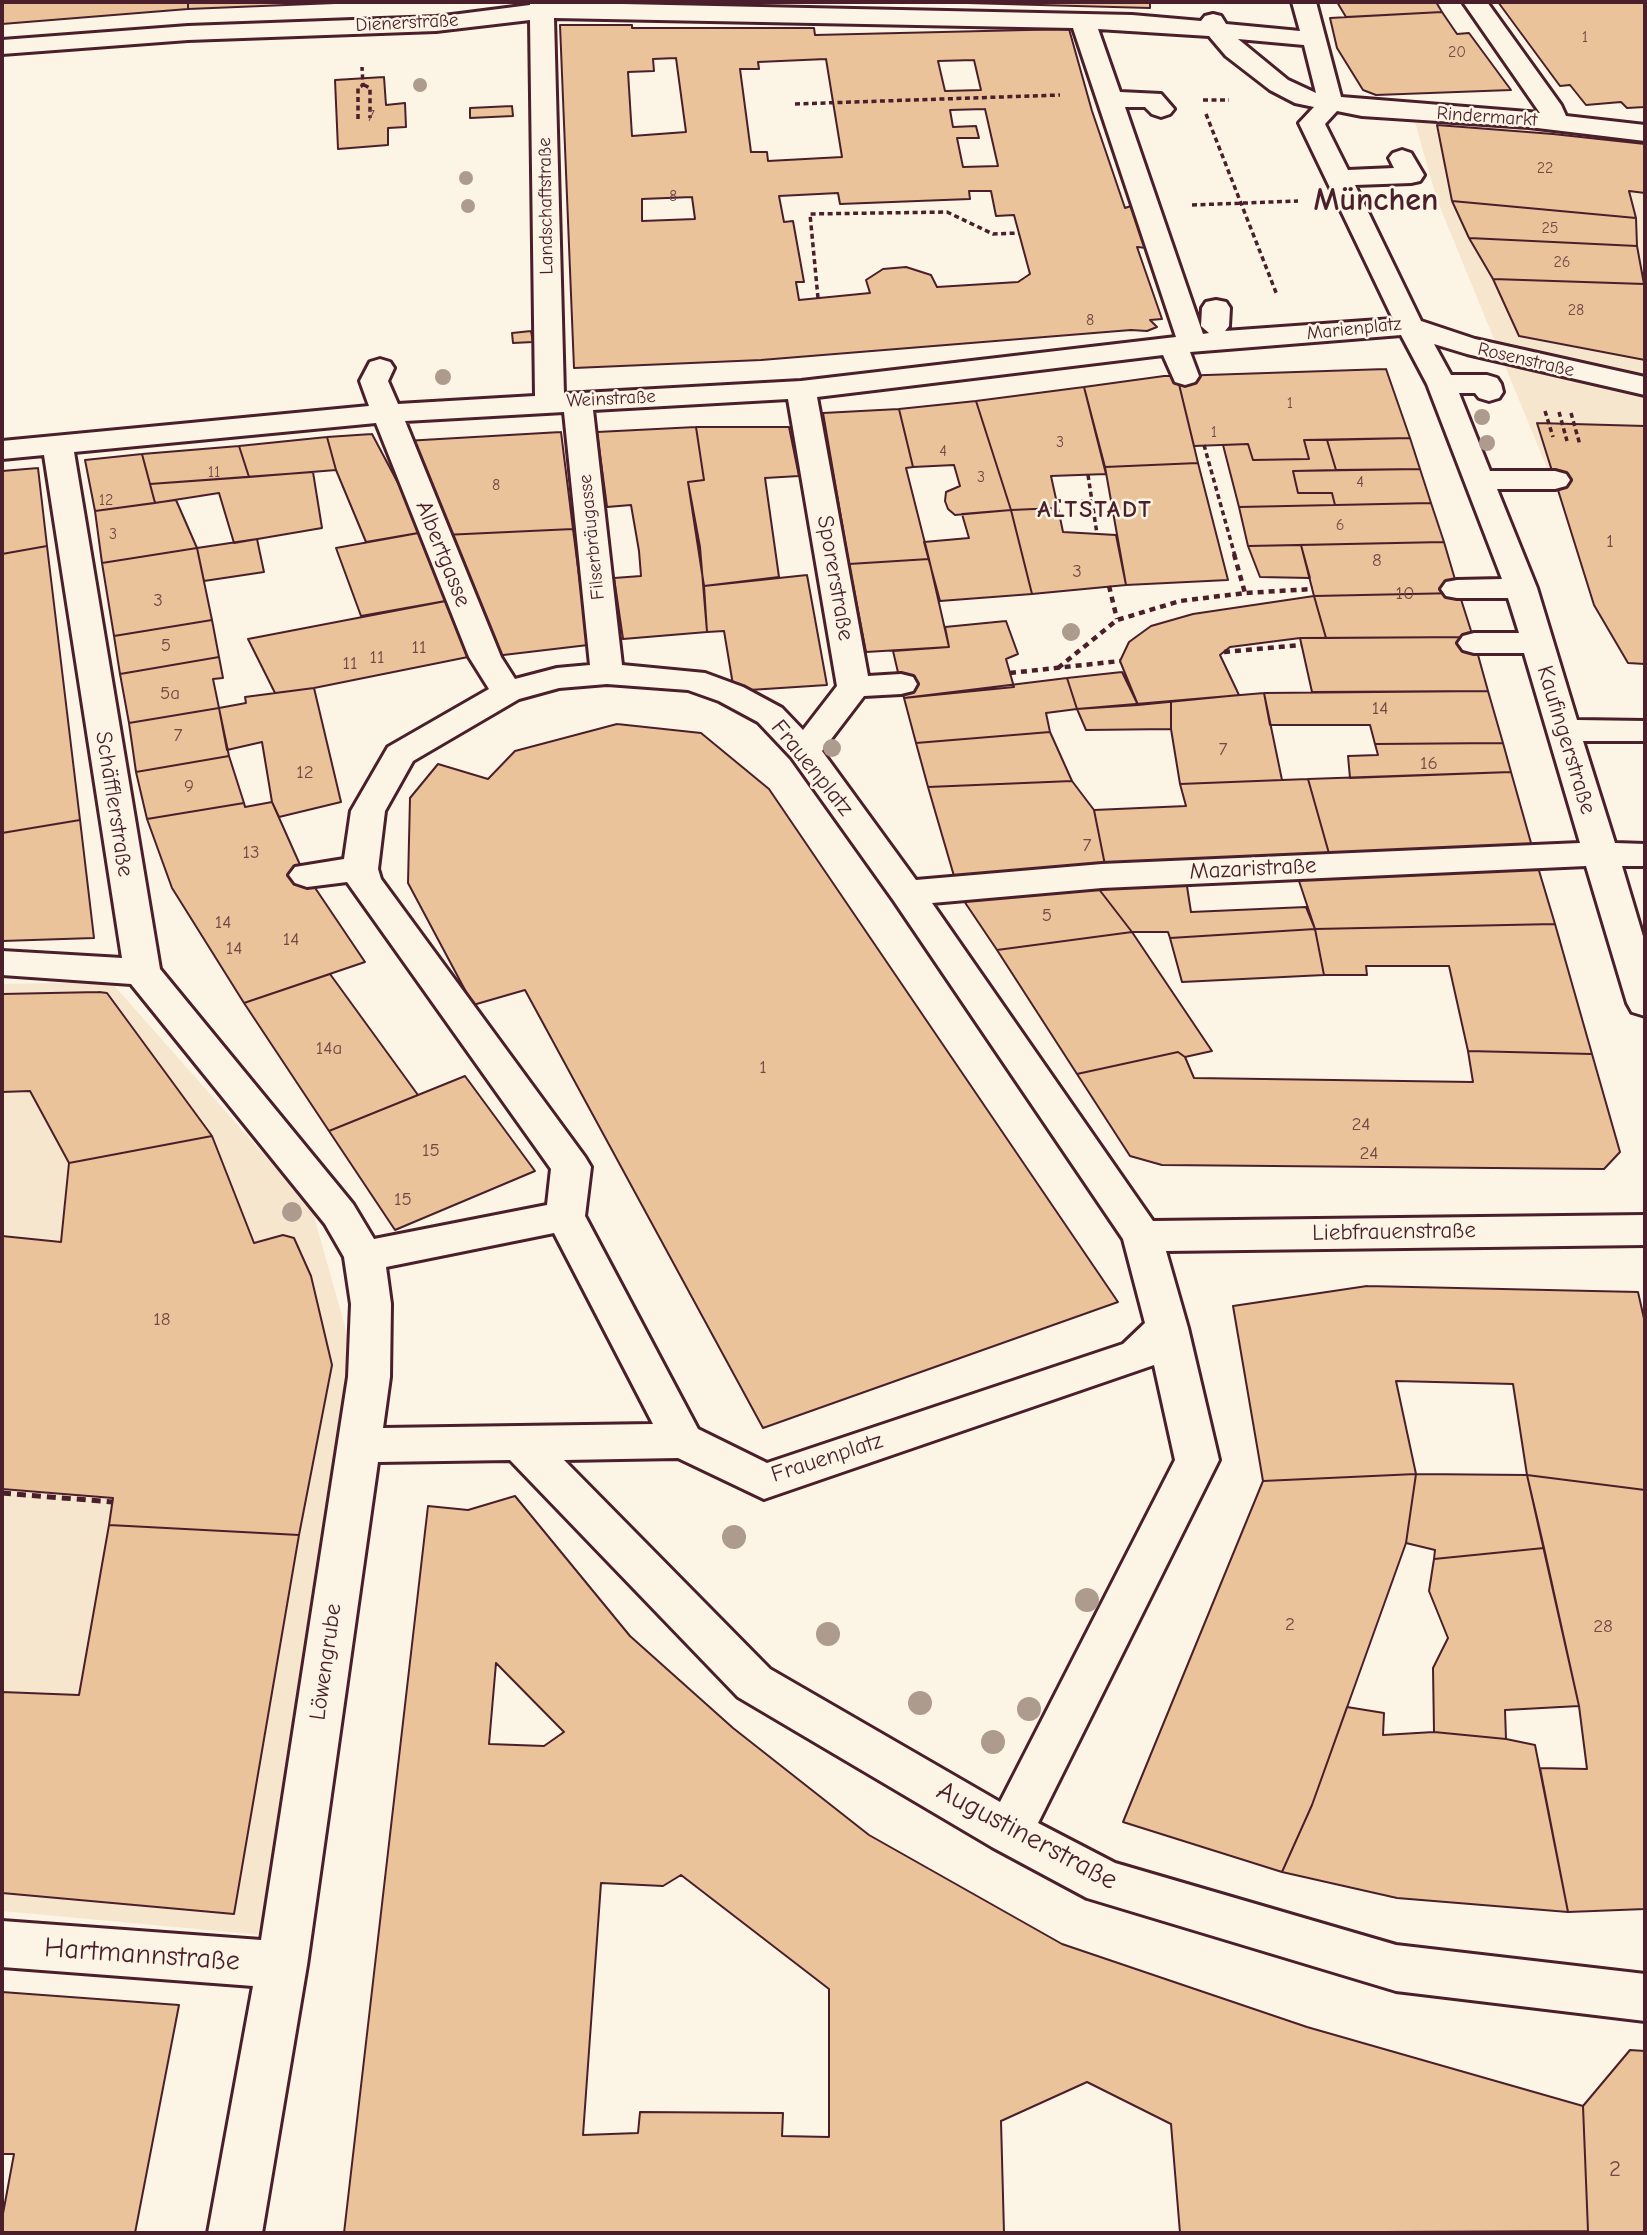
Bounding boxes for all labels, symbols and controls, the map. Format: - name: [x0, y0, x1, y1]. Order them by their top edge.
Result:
- street label: Dienerstraße: [355, 9, 459, 37]
- house number: 1: [1582, 27, 1588, 47]
- house number: 20: [1448, 42, 1466, 62]
- street label: Rindermarkt: [1436, 102, 1538, 132]
- house number: 7: [367, 106, 375, 126]
- street label: Landschaftstraße: [533, 137, 559, 275]
- house number: 22: [1537, 158, 1553, 178]
- district label: München: [1314, 182, 1438, 220]
- house number: 8: [669, 186, 677, 206]
- house number: 25: [1541, 218, 1559, 238]
- house number: 26: [1553, 252, 1571, 272]
- house number: 28: [1568, 300, 1584, 320]
- house number: 8: [1086, 310, 1094, 330]
- street label: Marienplatz: [1305, 313, 1403, 345]
- street label: Rosenstraße: [1475, 338, 1577, 382]
- street label: Weinstraße: [566, 385, 656, 413]
- house number: 1: [1287, 393, 1293, 413]
- house number: 1: [1211, 422, 1217, 442]
- house number: 3: [1056, 432, 1064, 452]
- house number: 4: [939, 441, 947, 461]
- house number: 11: [208, 462, 220, 482]
- house number: 3: [977, 467, 985, 487]
- house number: 4: [1356, 472, 1364, 492]
- street label: Filserbräugasse: [574, 473, 610, 601]
- house number: 8: [492, 475, 500, 495]
- house number: 12: [99, 490, 113, 510]
- district label: ALTSTADT: [1038, 496, 1152, 524]
- street label: Albertgasse: [409, 497, 477, 611]
- street label: Sporerstraße: [810, 513, 860, 643]
- house number: 6: [1336, 515, 1344, 535]
- house number: 3: [109, 524, 117, 544]
- house number: 1: [1606, 531, 1614, 553]
- house number: 8: [1372, 550, 1382, 572]
- house number: 3: [1072, 561, 1082, 583]
- house number: 10: [1395, 583, 1415, 605]
- house number: 3: [153, 590, 163, 612]
- house number: 5: [161, 635, 171, 657]
- house number: 11: [411, 637, 427, 659]
- house number: 11: [369, 647, 385, 669]
- house number: 11: [342, 653, 358, 675]
- street label: Kaufingerstraße: [1530, 662, 1602, 818]
- house number: 5a: [160, 683, 180, 705]
- house number: 14: [1372, 698, 1388, 720]
- street label: Frauenplatz: [765, 714, 859, 822]
- house number: 7: [174, 725, 182, 747]
- street label: Schäfflerstraße: [89, 729, 139, 879]
- house number: 7: [1219, 739, 1227, 761]
- house number: 16: [1420, 753, 1438, 775]
- house number: 12: [296, 762, 314, 784]
- house number: 9: [184, 776, 194, 798]
- house number: 7: [1083, 835, 1091, 857]
- house number: 13: [242, 842, 260, 864]
- street label: Mazaristraße: [1189, 852, 1317, 886]
- house number: 5: [1042, 905, 1052, 927]
- house number: 14: [215, 912, 231, 934]
- house number: 14: [283, 929, 299, 951]
- house number: 14: [226, 938, 242, 960]
- house number: 14a: [316, 1038, 342, 1060]
- house number: 1: [759, 1057, 767, 1079]
- house number: 24: [1351, 1114, 1371, 1136]
- house number: 15: [422, 1140, 440, 1162]
- house number: 24: [1359, 1143, 1379, 1165]
- house number: 15: [394, 1189, 412, 1211]
- street label: Liebfrauenstraße: [1312, 1217, 1476, 1247]
- house number: 18: [153, 1309, 171, 1331]
- street label: Frauenplatz: [768, 1427, 886, 1489]
- street label: Löwengrube: [304, 1602, 348, 1722]
- house number: 2: [1285, 1614, 1295, 1636]
- house number: 28: [1593, 1616, 1613, 1638]
- street label: Augustinerstraße: [931, 1774, 1123, 1898]
- street label: Hartmannstraße: [43, 1931, 241, 1979]
- house number: 2: [1609, 2155, 1621, 2183]

